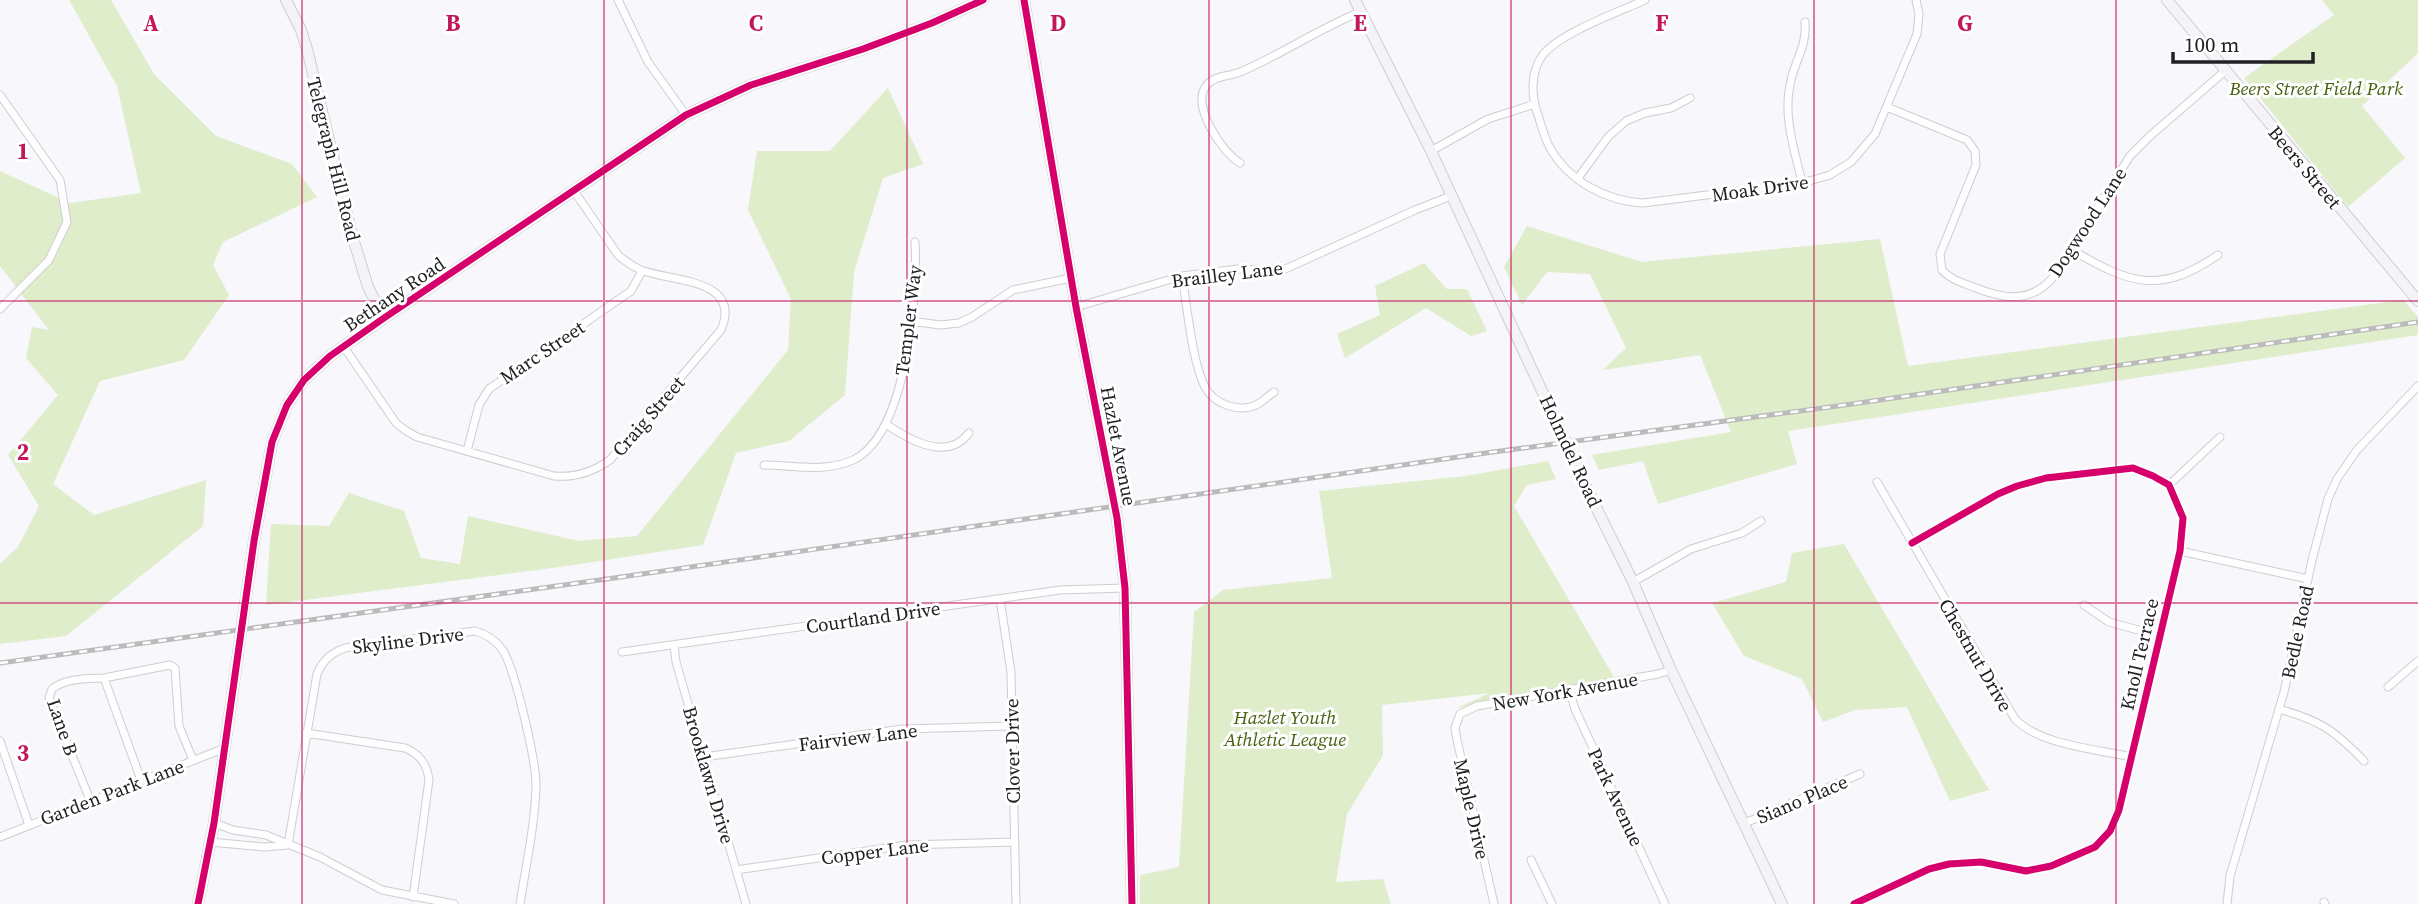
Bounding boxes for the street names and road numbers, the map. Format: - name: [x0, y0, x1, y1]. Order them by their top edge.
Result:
- street label: Telegraph Hill Road: [301, 74, 367, 244]
- street label: Beers Street: [2263, 120, 2348, 215]
- street label: Dogwood Lane: [2042, 162, 2132, 282]
- street label: Moak Drive: [1710, 168, 1810, 208]
- street label: Bethany Road: [338, 250, 450, 337]
- street label: Brailley Lane: [1170, 254, 1284, 294]
- street label: Templer Way: [888, 263, 928, 377]
- street label: Marc Street: [495, 314, 590, 390]
- street label: Craig Street: [606, 370, 691, 462]
- street label: Hazlet Avenue: [1095, 384, 1143, 508]
- street label: Holmdel Road: [1534, 391, 1608, 512]
- street label: Bedle Road: [2274, 582, 2320, 681]
- street label: Chestnut Drive: [1933, 594, 2019, 716]
- street label: Courtland Drive: [804, 595, 942, 639]
- street label: Knoll Terrace: [2113, 595, 2165, 713]
- street label: Skyline Drive: [351, 620, 465, 660]
- street label: New York Avenue: [1490, 665, 1640, 717]
- street label: Lane B: [41, 695, 85, 759]
- street label: Clover Drive: [998, 698, 1026, 804]
- street label: Brooklawn Drive: [677, 703, 741, 847]
- street label: Fairview Lane: [797, 717, 919, 757]
- street label: Park Avenue: [1582, 744, 1650, 850]
- street label: Garden Park Lane: [36, 753, 188, 831]
- street label: Maple Drive: [1448, 756, 1496, 862]
- street label: Siano Place: [1752, 768, 1852, 830]
- street label: Copper Lane: [820, 831, 930, 871]

